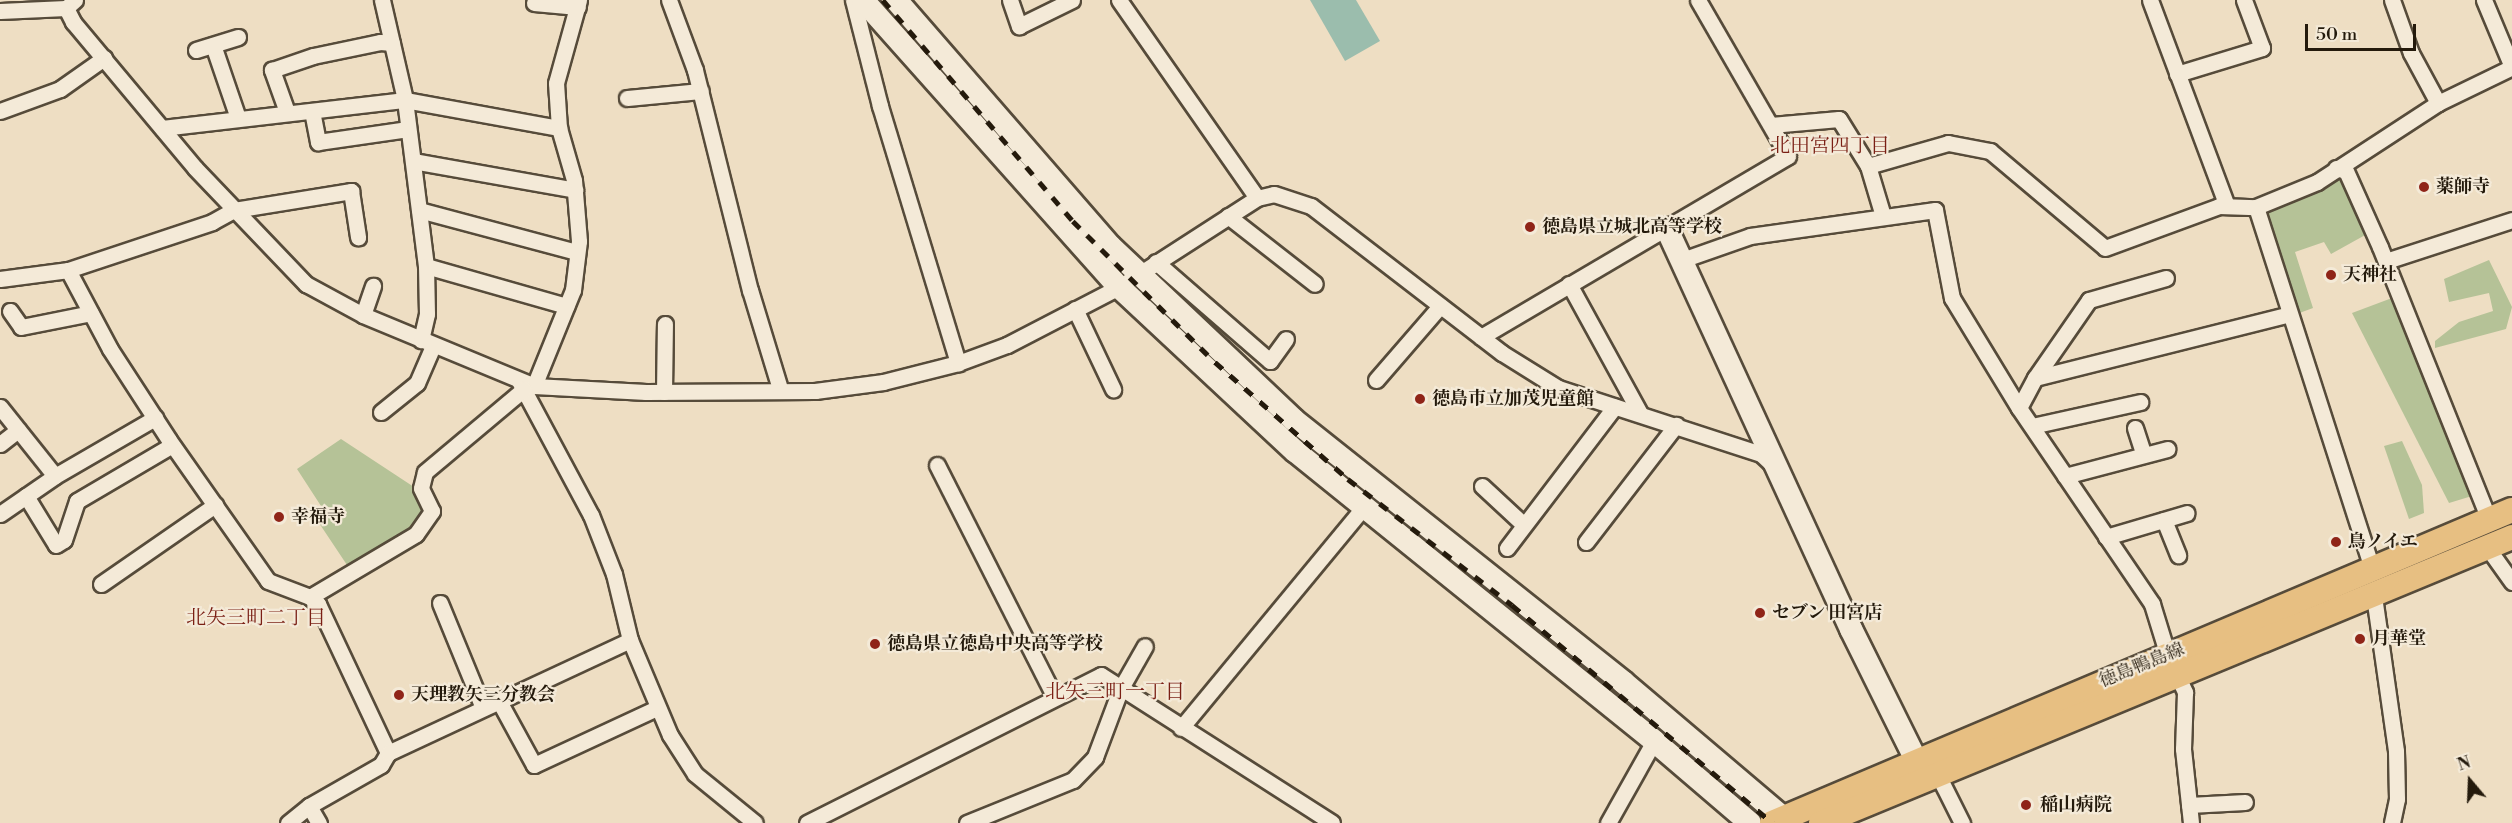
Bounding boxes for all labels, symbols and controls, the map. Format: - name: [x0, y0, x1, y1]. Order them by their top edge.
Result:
- scale bar: [2308, 12, 2419, 50]
- text: 50 m: [2316, 23, 2357, 46]
- district label: 北田宮四丁目: [1770, 134, 1890, 158]
- place label: 薬師寺: [2436, 176, 2490, 198]
- marker: 薬師寺: [2417, 180, 2431, 194]
- place label: 徳島県立城北高等学校: [1542, 216, 1722, 238]
- marker: 徳島県立城北高等学校: [1523, 220, 1537, 234]
- place label: 天神社: [2343, 264, 2397, 286]
- marker: 天神社: [2324, 268, 2338, 282]
- place label: 徳島市立加茂児童館: [1432, 388, 1594, 410]
- marker: 徳島市立加茂児童館: [1413, 392, 1427, 406]
- place label: 幸福寺: [291, 506, 345, 528]
- marker: 幸福寺: [272, 510, 286, 524]
- place label: 鳥ノイエ: [2348, 531, 2420, 553]
- marker: 鳥ノイエ: [2329, 535, 2343, 549]
- place label: セブン 田宮店: [1772, 602, 1883, 624]
- district label: 北矢三町二丁目: [186, 606, 326, 630]
- marker: セブン 田宮店: [1753, 606, 1767, 620]
- place label: 月華堂: [2372, 628, 2426, 650]
- marker: 月華堂: [2353, 632, 2367, 646]
- place label: 徳島県立徳島中央高等学校: [887, 633, 1103, 655]
- marker: 徳島県立徳島中央高等学校: [868, 637, 882, 651]
- street label: 徳島鴨島線: [2096, 639, 2188, 693]
- district label: 北矢三町一丁目: [1045, 680, 1185, 704]
- place label: 天理教矢三分教会: [411, 684, 555, 706]
- marker: 天理教矢三分教会: [392, 688, 406, 702]
- north arrow: [2440, 751, 2500, 811]
- text: N: [2455, 752, 2473, 775]
- place label: 稲山病院: [2040, 794, 2112, 816]
- marker: 稲山病院: [2017, 796, 2035, 814]

